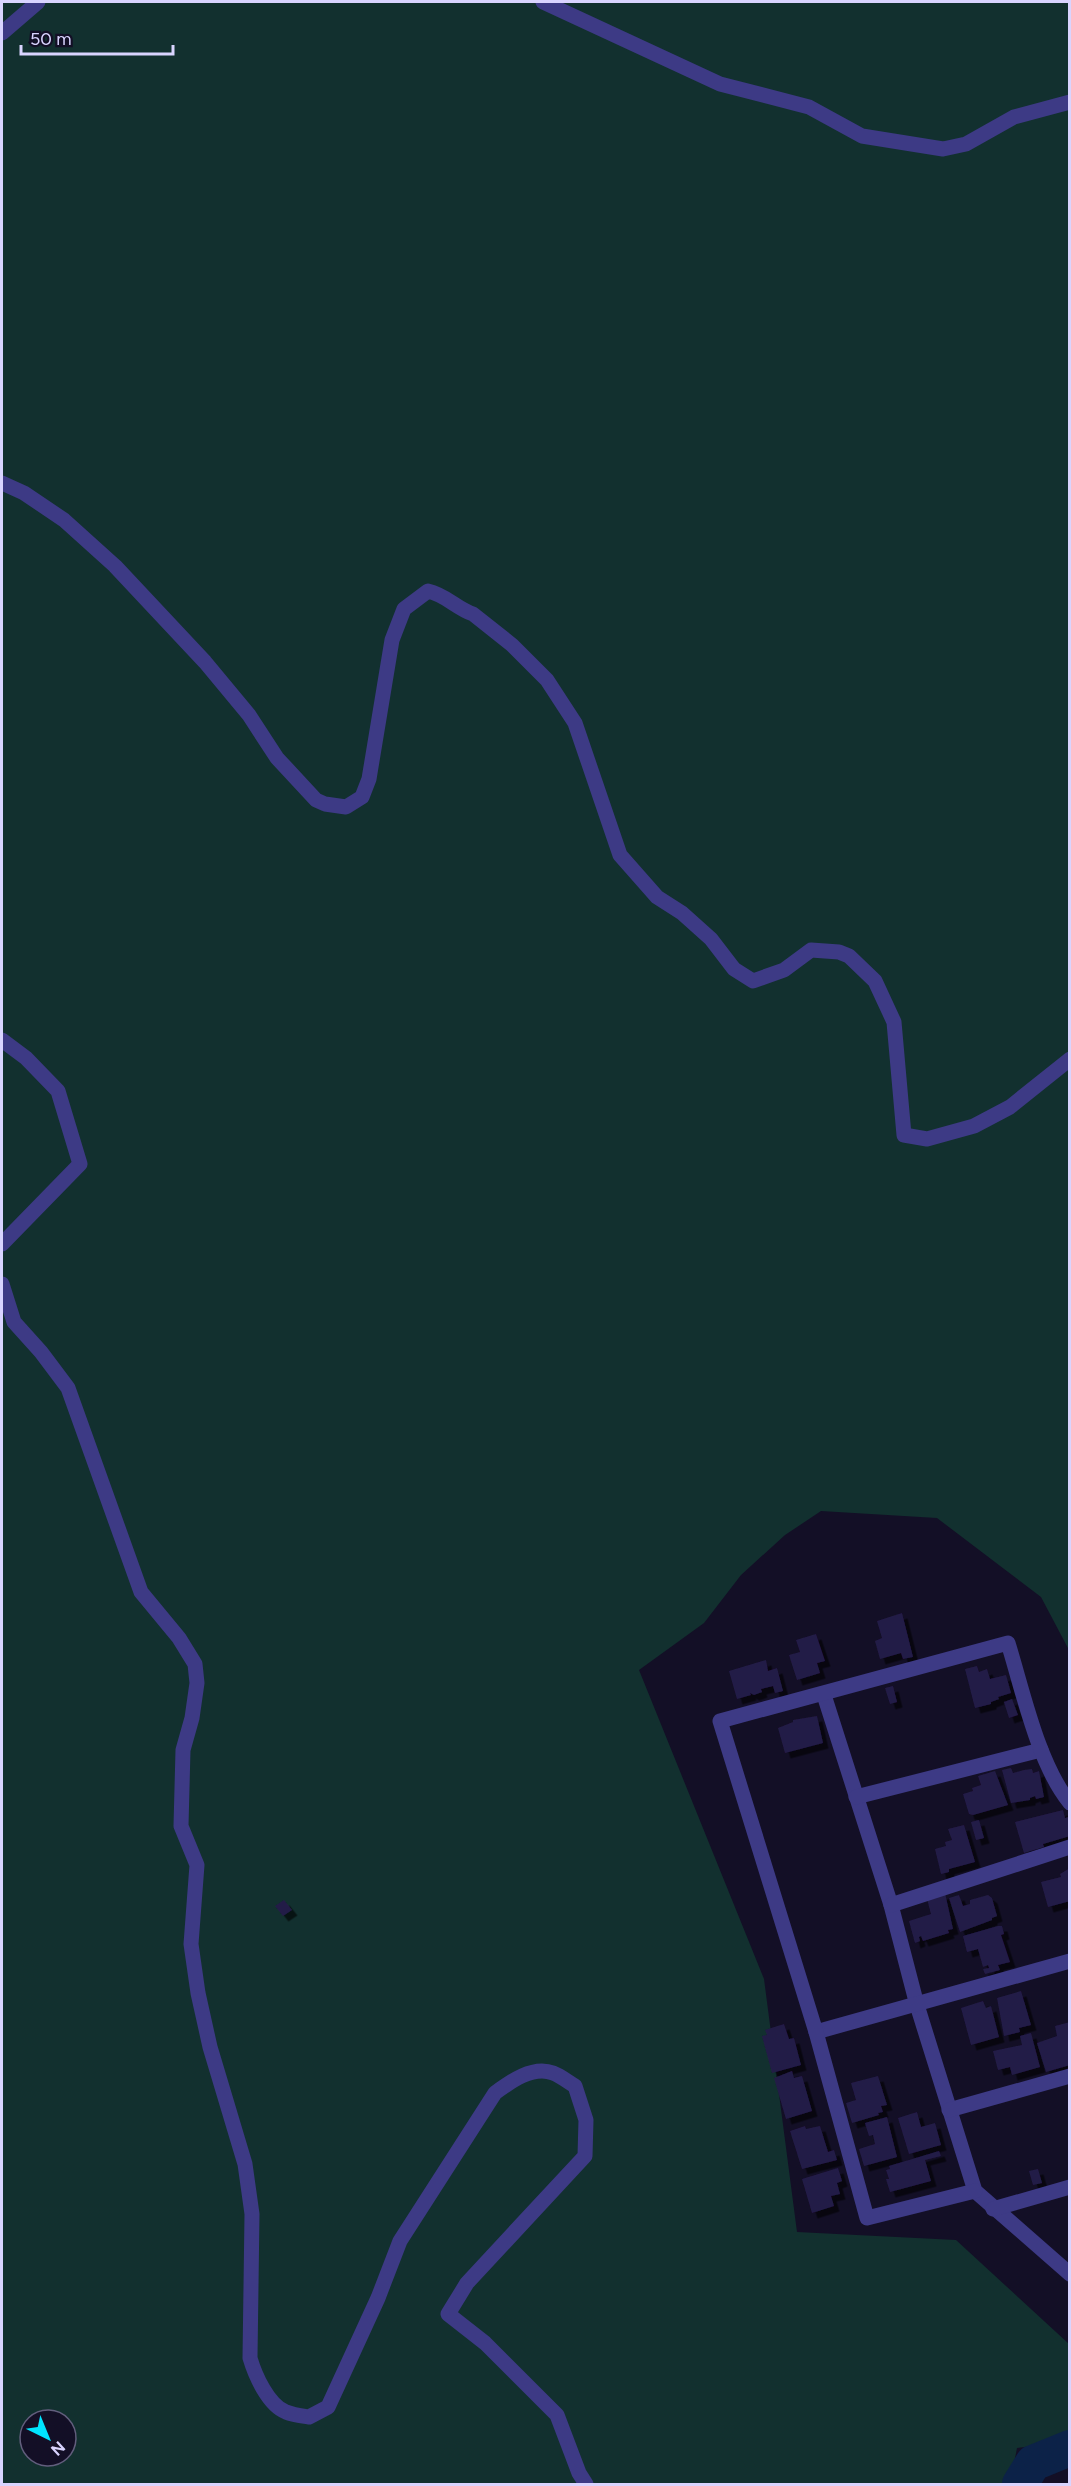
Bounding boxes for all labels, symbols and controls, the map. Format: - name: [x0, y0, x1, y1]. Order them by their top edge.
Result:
- scale bar: [21, 18, 172, 56]
- text: 50 m: [30, 28, 72, 50]
- north arrow: [18, 2408, 78, 2468]
- text: N: [47, 2437, 69, 2460]

